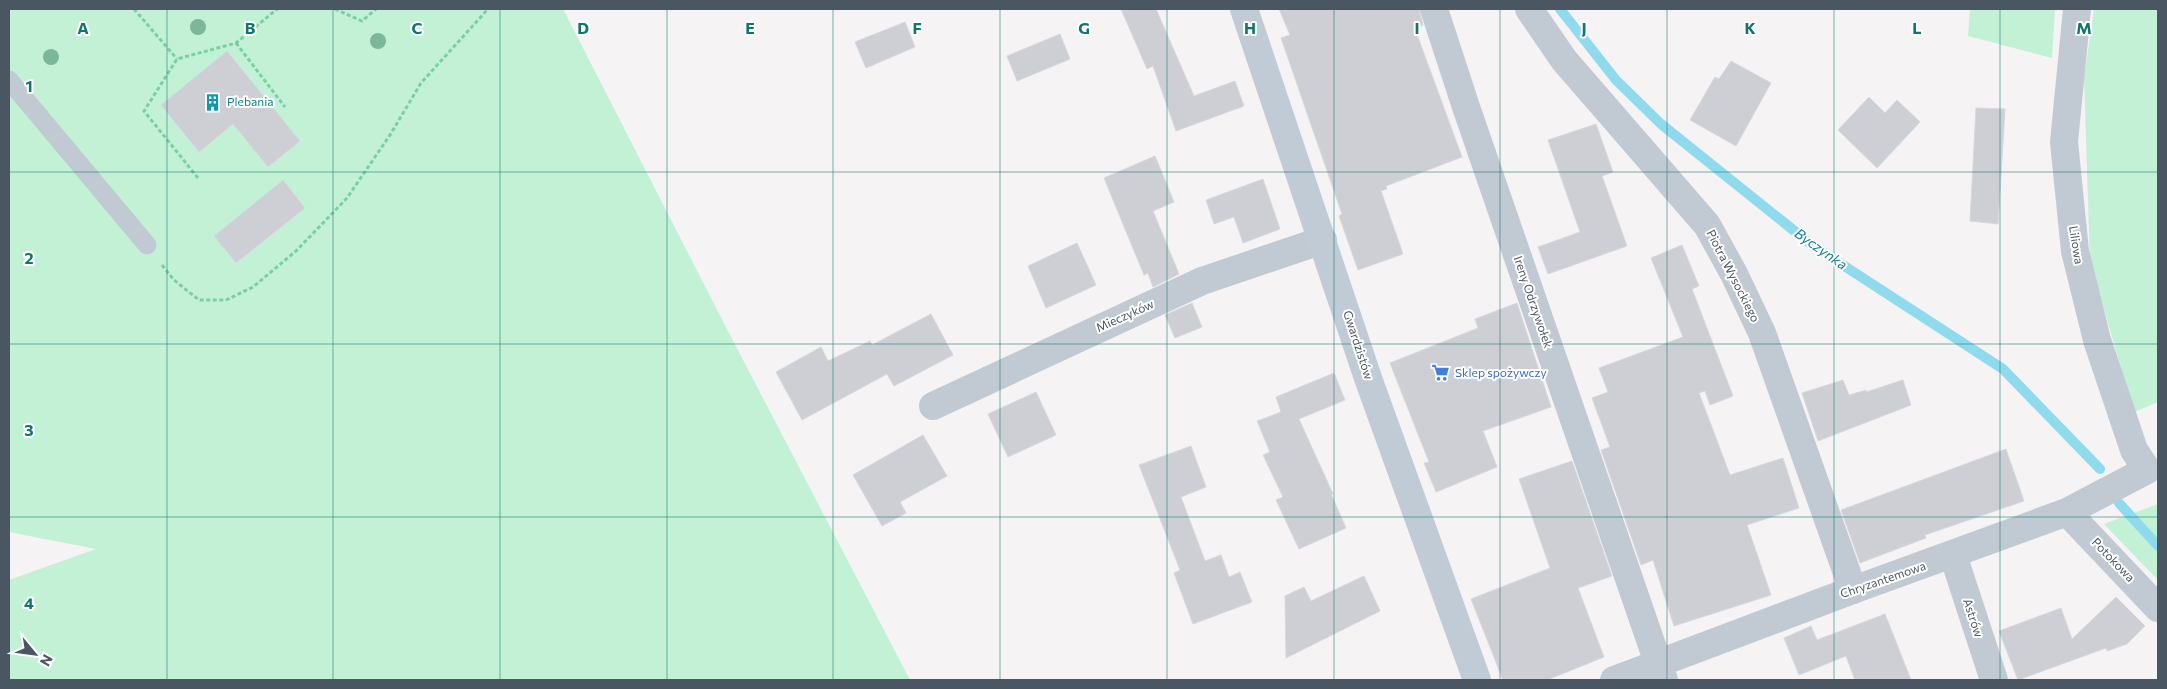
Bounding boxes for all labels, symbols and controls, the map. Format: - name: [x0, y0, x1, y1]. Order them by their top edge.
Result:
- text: A: [77, 18, 89, 37]
- text: B: [245, 18, 256, 37]
- text: C: [412, 18, 423, 37]
- text: D: [577, 18, 589, 37]
- text: E: [745, 18, 755, 37]
- text: F: [912, 18, 922, 37]
- text: G: [1078, 18, 1090, 37]
- text: H: [1244, 18, 1256, 37]
- text: I: [1414, 18, 1420, 37]
- text: J: [1581, 18, 1587, 37]
- text: K: [1744, 18, 1756, 37]
- text: L: [1912, 18, 1922, 37]
- text: M: [2076, 18, 2092, 37]
- text: 1: [25, 76, 33, 95]
- building icon: Plebania: [203, 92, 223, 112]
- place label: Plebania: [227, 94, 274, 108]
- water label: Byczynka: [1792, 224, 1851, 273]
- street label: Liliowa: [2067, 225, 2087, 265]
- street label: Piotra Wysockiego: [1705, 227, 1763, 324]
- text: 2: [24, 248, 34, 267]
- street label: Ireny Odrzywołek: [1512, 254, 1556, 350]
- street label: Mieczyków: [1094, 296, 1156, 334]
- street label: Gwardzistów: [1341, 308, 1377, 381]
- supermarket icon: Sklep spożywczy: [1431, 363, 1451, 383]
- place label: Sklep spożywczy: [1455, 365, 1547, 379]
- text: 3: [24, 420, 34, 439]
- street label: Potokowa: [2089, 535, 2138, 584]
- street label: Chryzantemowa: [1838, 558, 1927, 600]
- text: 4: [24, 593, 34, 612]
- street label: Astrów: [1961, 597, 1987, 639]
- north arrow: [10, 629, 60, 679]
- text: N: [37, 652, 57, 669]

